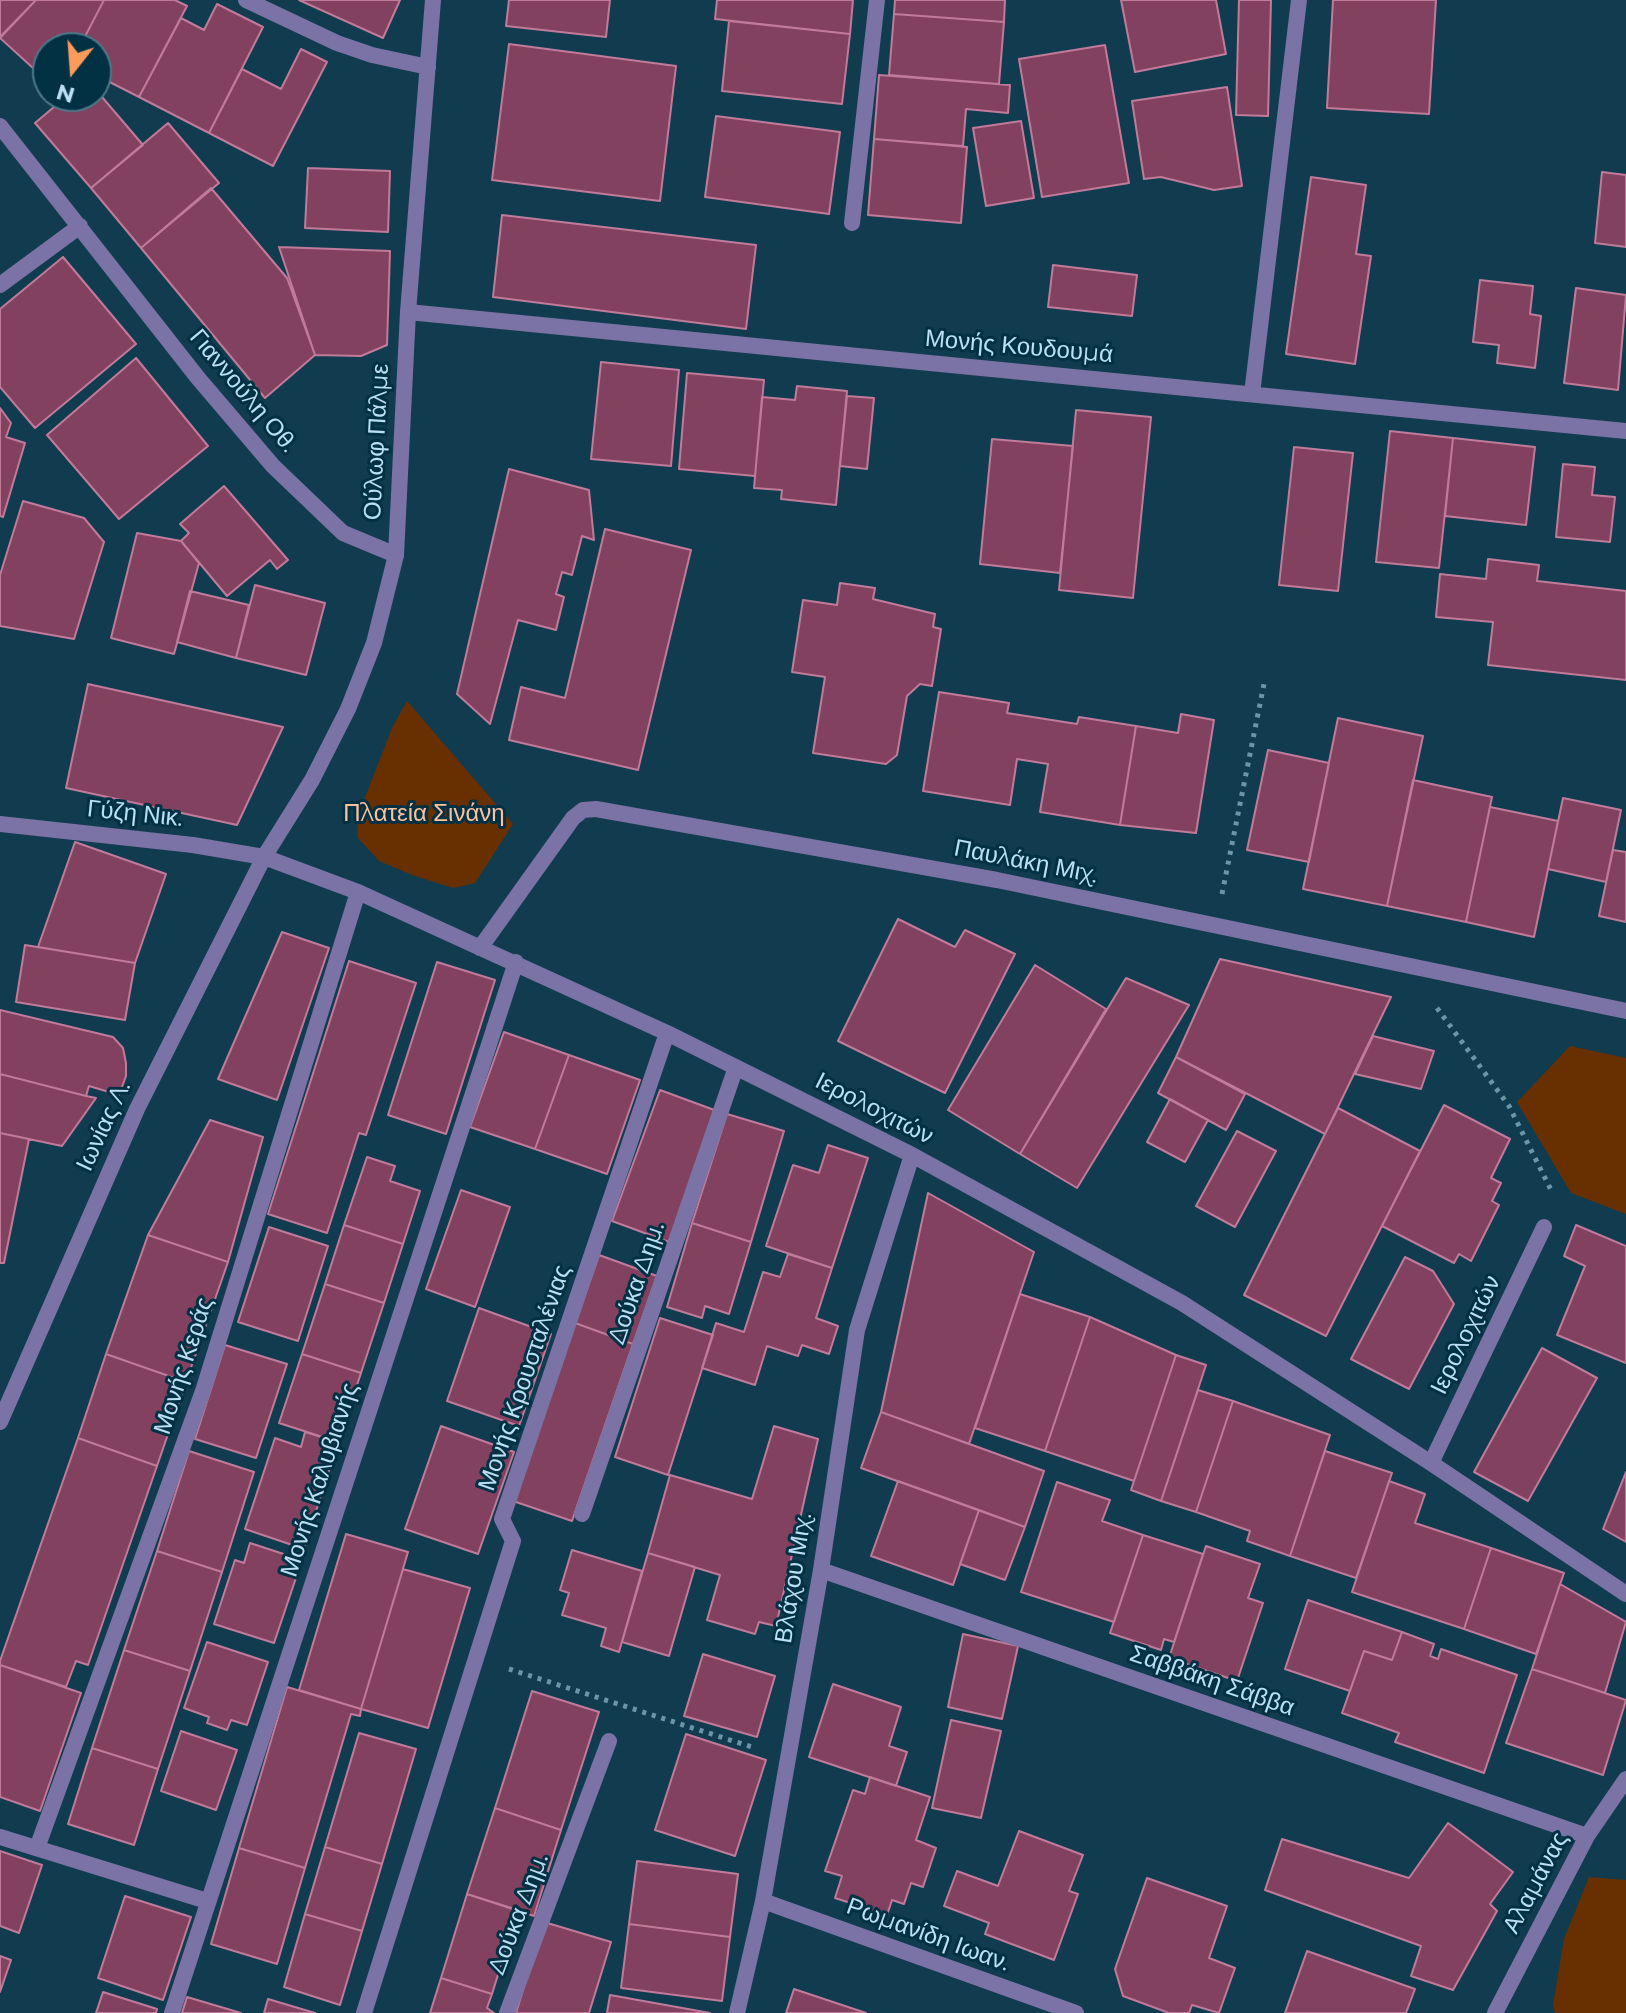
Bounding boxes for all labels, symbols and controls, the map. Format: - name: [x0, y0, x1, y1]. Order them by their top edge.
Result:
- north arrow: [32, 32, 112, 112]
- text: N: [53, 78, 78, 109]
- street label: Γιαννούλη Οθ.: [183, 324, 303, 458]
- street label: Μονής Κουδουμά: [924, 324, 1114, 370]
- street label: Ούλωφ Πάλμε: [359, 363, 395, 521]
- street label: Γύζη Νικ.: [86, 795, 184, 833]
- park label: Πλατεία Σινάνη: [343, 800, 505, 828]
- street label: Παυλάκη Μιχ.: [952, 834, 1100, 890]
- street label: Ιερολοχιτών: [810, 1067, 938, 1151]
- street label: Ιωνίας Λ.: [71, 1076, 137, 1176]
- street label: Δούκα Δημ.: [603, 1218, 671, 1348]
- street label: Μονής Κρουσταλένιας: [473, 1261, 577, 1495]
- street label: Ιερολοχιτών: [1425, 1271, 1507, 1399]
- street label: Μονής Κεράς: [148, 1294, 220, 1438]
- street label: Μονής Καλυβιανής: [275, 1379, 365, 1581]
- street label: Βλάχου Μιχ.: [769, 1511, 819, 1645]
- street label: Σαββάκη Σάββα: [1126, 1639, 1298, 1723]
- street label: Αλαμάνας: [1497, 1827, 1575, 1939]
- street label: Δούκα Δημ.: [483, 1849, 555, 1979]
- street label: Ρωμανίδη Ιωαν.: [842, 1892, 1014, 1978]

